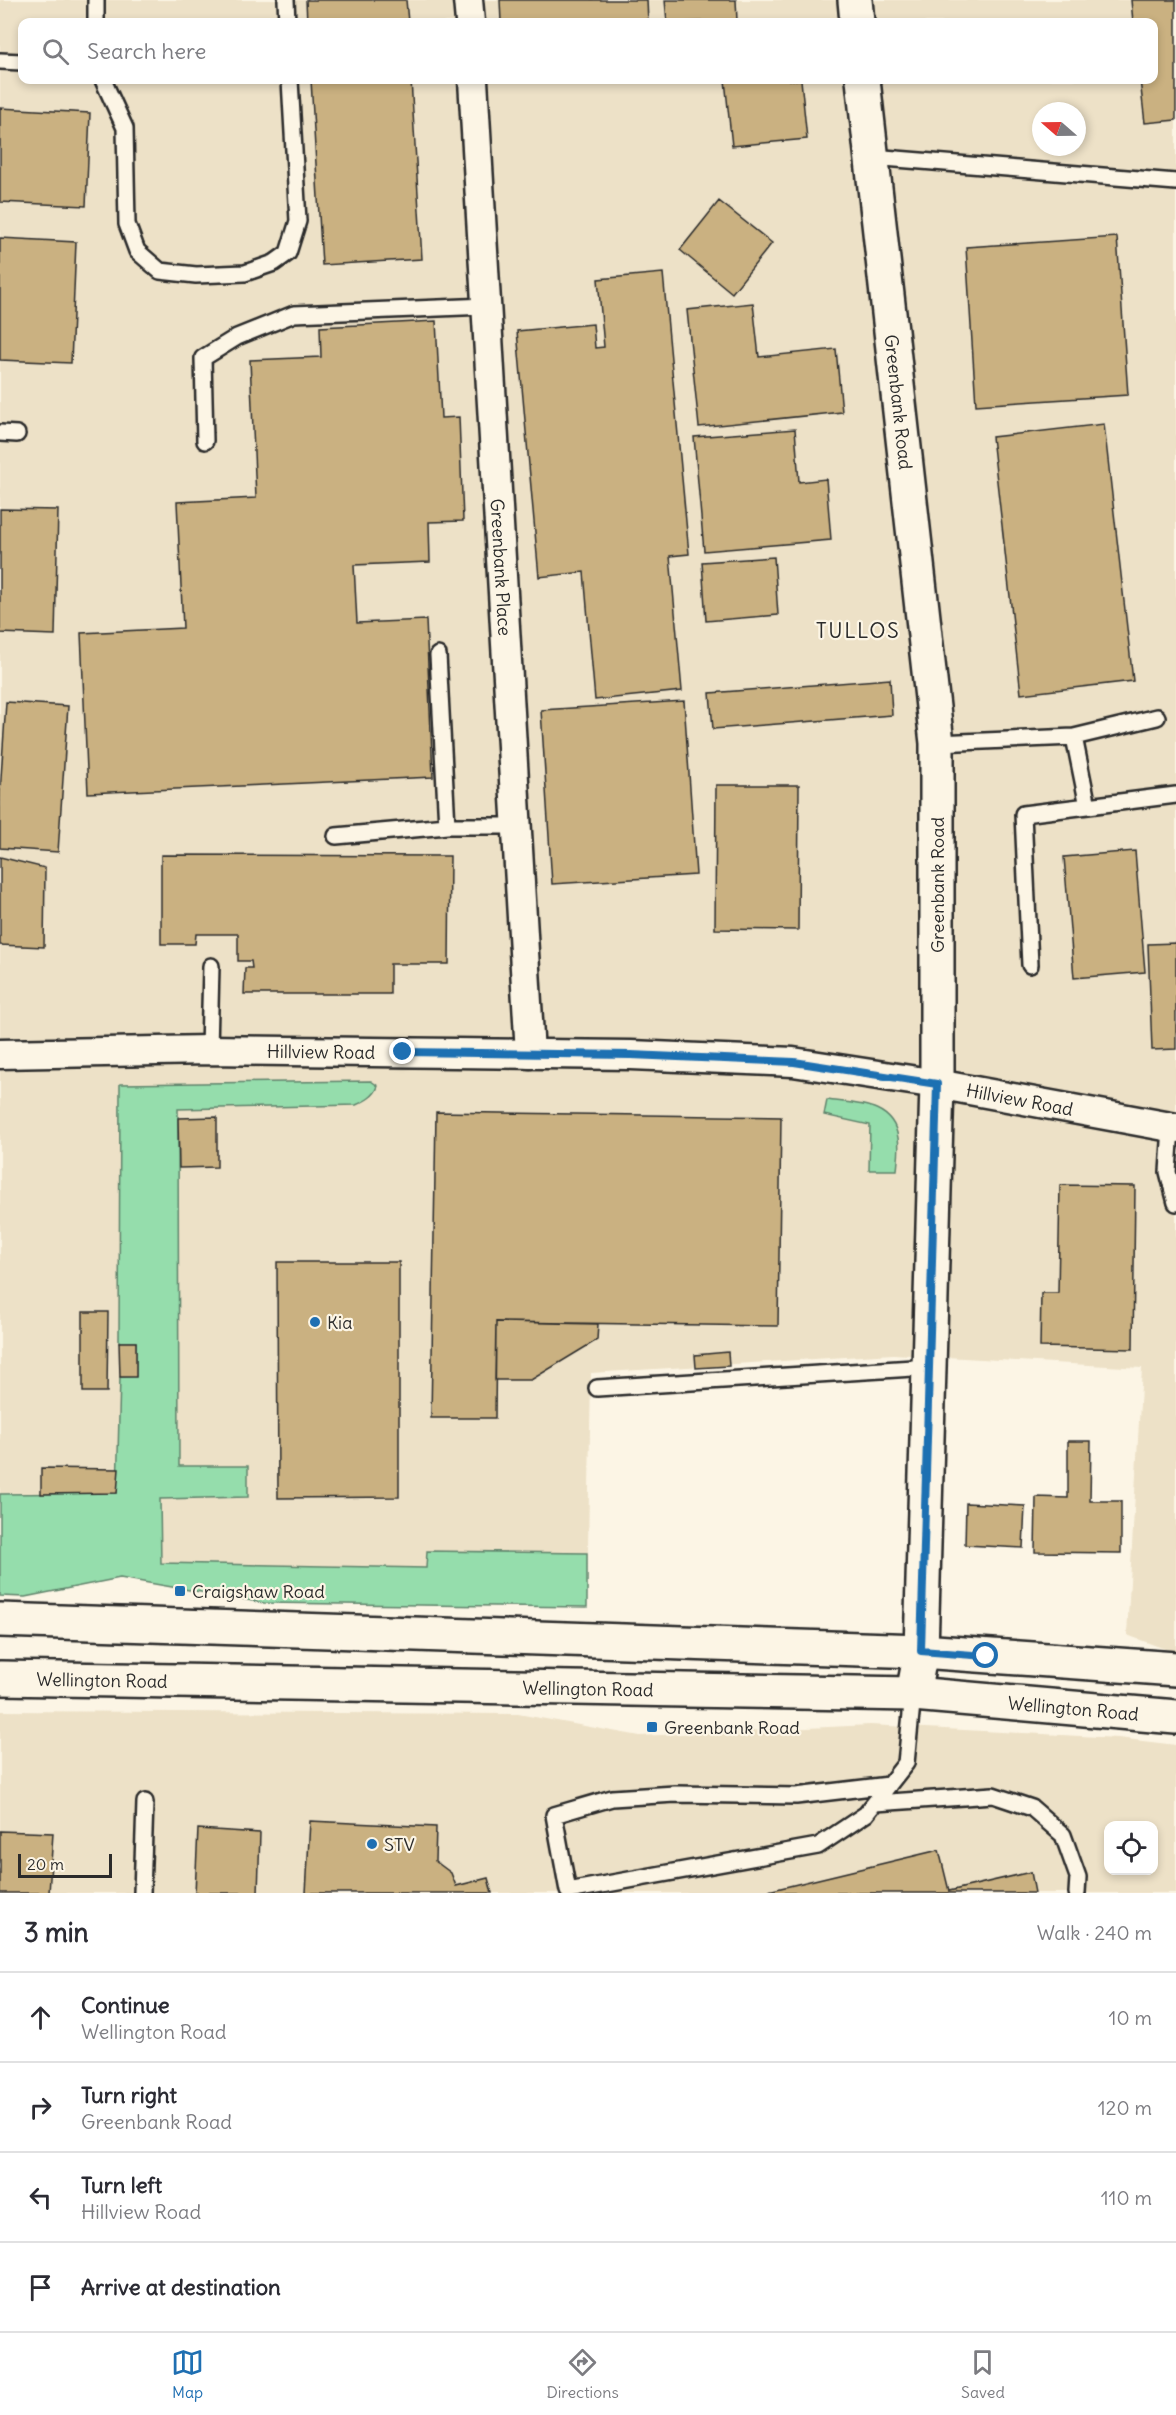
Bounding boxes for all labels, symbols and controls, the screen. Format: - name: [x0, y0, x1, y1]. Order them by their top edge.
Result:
- search box: [18, 18, 1158, 84]
- icon: search: [39, 35, 72, 68]
- text: Search here: [87, 37, 206, 65]
- north arrow: [1032, 102, 1086, 156]
- street label: Greenbank Road: [880, 333, 918, 471]
- street label: Greenbank Place: [486, 498, 517, 636]
- district label: TULLOS: [816, 617, 900, 644]
- street label: Greenbank Road: [926, 817, 949, 953]
- route end: [389, 1038, 415, 1064]
- street label: Hillview Road: [267, 1039, 376, 1063]
- street label: Hillview Road: [964, 1078, 1075, 1120]
- place label: Kia: [327, 1311, 352, 1334]
- marker: Kia: [308, 1315, 322, 1329]
- place label: Craigshaw Road: [192, 1580, 325, 1603]
- marker: Craigshaw Road: [173, 1584, 187, 1598]
- route start: [972, 1642, 998, 1668]
- street label: Wellington Road: [36, 1667, 168, 1692]
- street label: Wellington Road: [522, 1676, 654, 1701]
- street label: Wellington Road: [1007, 1691, 1140, 1725]
- place label: Greenbank Road: [664, 1716, 800, 1739]
- marker: Greenbank Road: [645, 1720, 659, 1734]
- map controls: [1104, 1821, 1158, 1875]
- button: locate: [1104, 1821, 1158, 1875]
- place label: STV: [384, 1833, 415, 1856]
- marker: STV: [365, 1837, 379, 1851]
- scale bar: [18, 1851, 112, 1878]
- text: 20 m: [27, 1854, 64, 1874]
- text: 3 min: [24, 1916, 89, 1949]
- text: Walk · 240 m: [1037, 1920, 1152, 1945]
- text: Continue: [81, 1991, 170, 2019]
- icon: ahead: [24, 2001, 57, 2034]
- text: 10 m: [1109, 2005, 1152, 2030]
- text: Wellington Road: [81, 2019, 227, 2044]
- text: Turn right: [81, 2081, 177, 2109]
- icon: right: [24, 2091, 57, 2124]
- text: 120 m: [1098, 2095, 1152, 2120]
- text: Greenbank Road: [81, 2109, 232, 2134]
- text: Turn left: [81, 2171, 162, 2199]
- icon: left: [24, 2181, 57, 2214]
- text: 110 m: [1101, 2185, 1152, 2210]
- text: Hillview Road: [81, 2199, 201, 2224]
- icon: arrive: [24, 2271, 57, 2304]
- text: Arrive at destination: [81, 2273, 281, 2301]
- tab: Map: [171, 2346, 204, 2402]
- tab: Directions: [546, 2346, 619, 2402]
- tab: Saved: [961, 2346, 1005, 2402]

